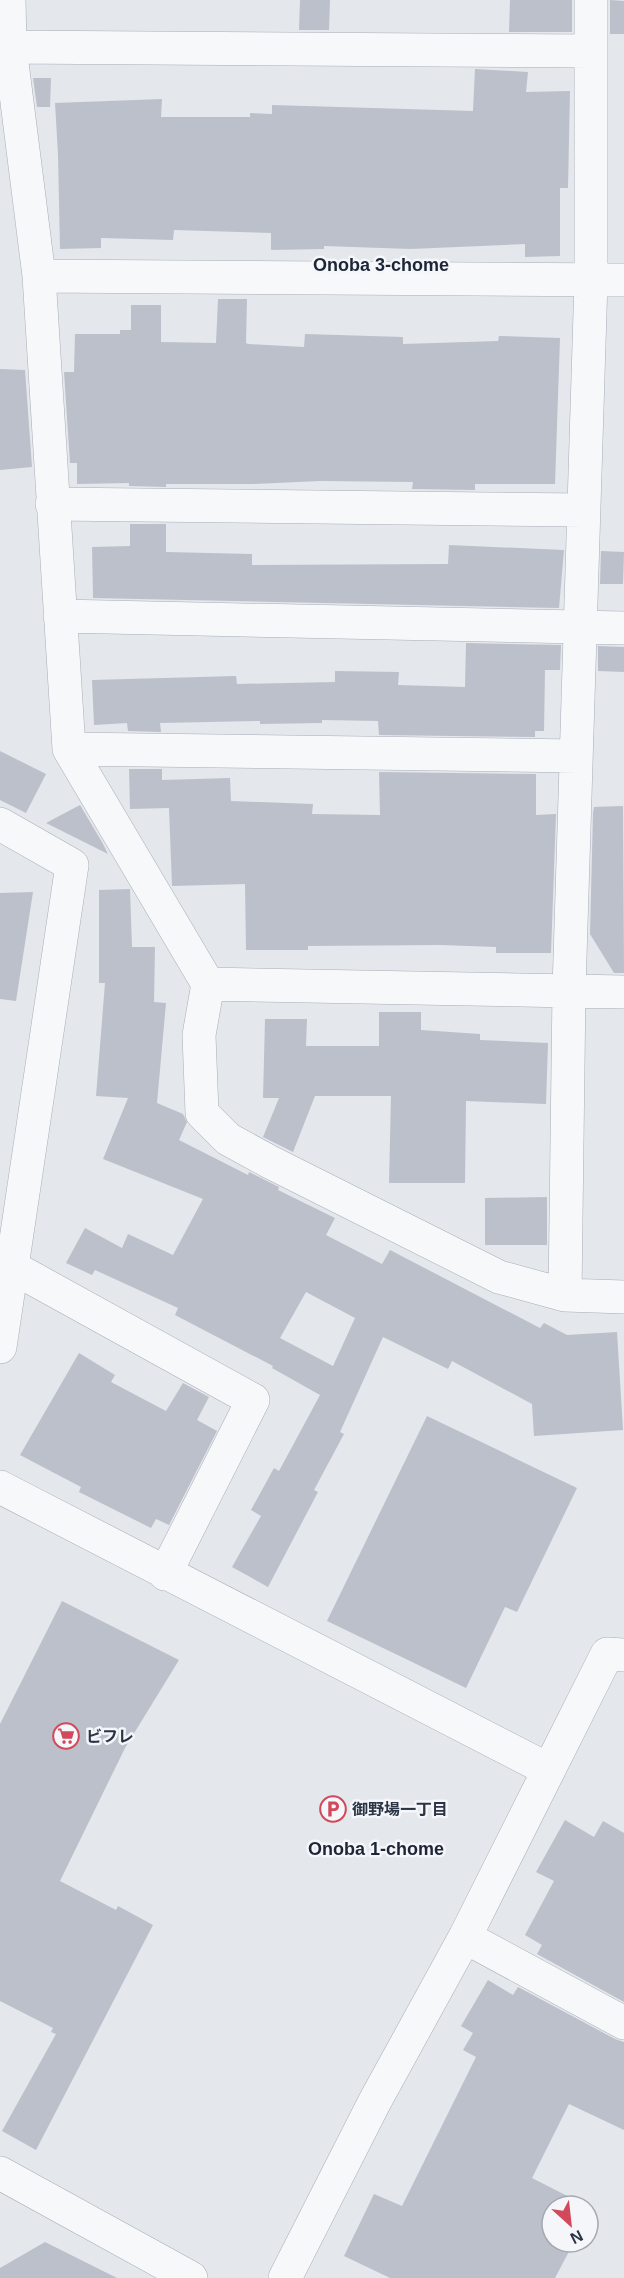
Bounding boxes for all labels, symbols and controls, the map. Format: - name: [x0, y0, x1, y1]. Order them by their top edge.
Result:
- district label: Onoba 3-chome: [313, 255, 449, 275]
- supermarket icon: ビフレ: [51, 1721, 81, 1751]
- place label: ビフレ: [86, 1728, 134, 1745]
- parking icon: 御野場一丁目: [318, 1794, 348, 1824]
- place label: 御野場一丁目: [352, 1801, 448, 1818]
- district label: Onoba 1-chome: [308, 1839, 444, 1859]
- north arrow: [540, 2194, 600, 2254]
- text: N: [568, 2227, 586, 2247]

